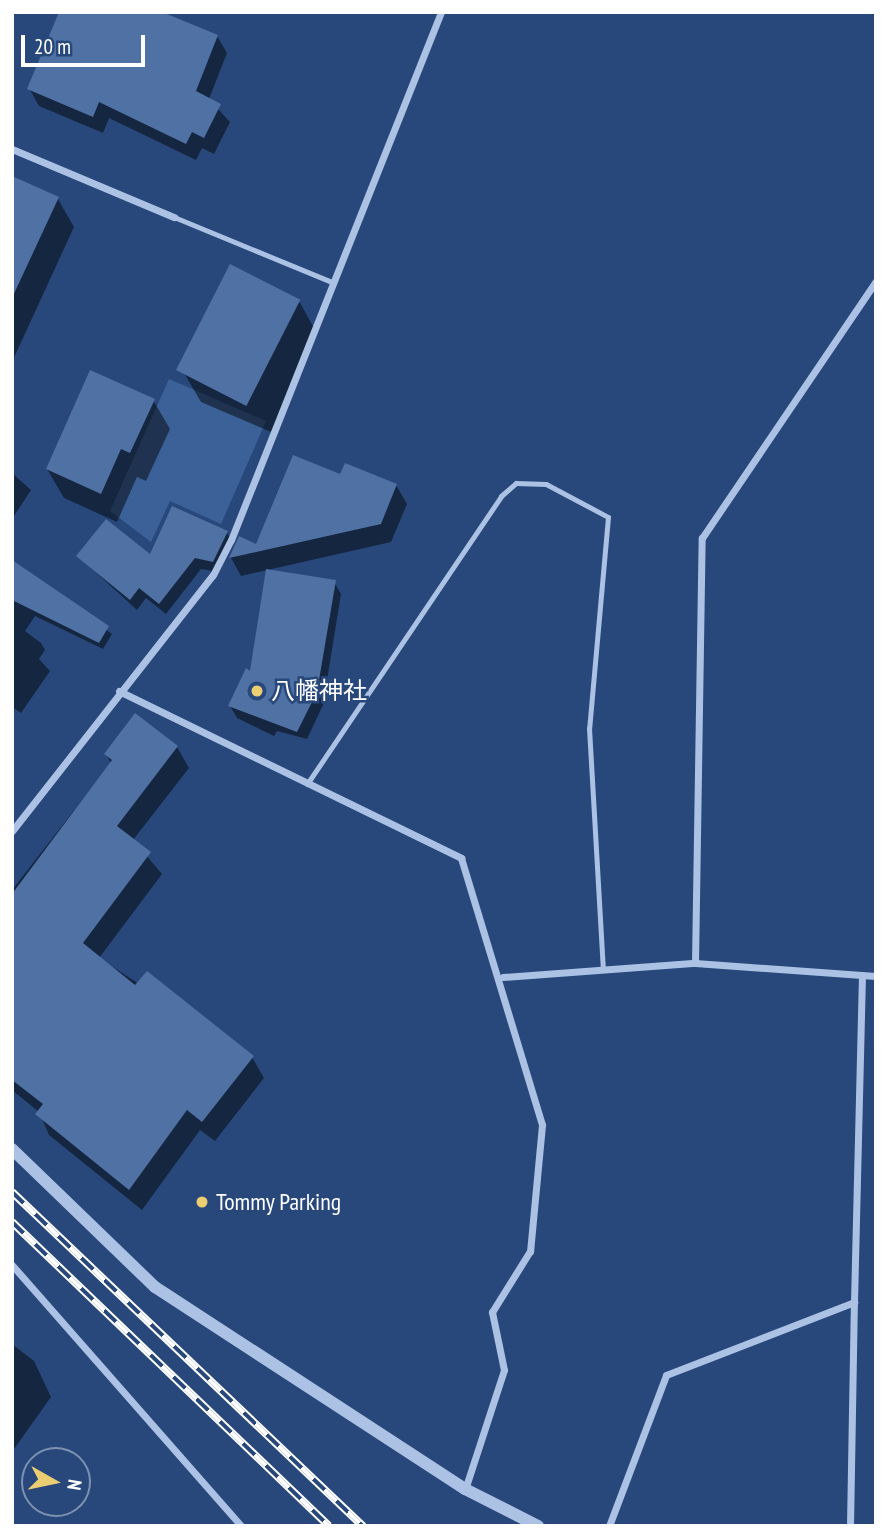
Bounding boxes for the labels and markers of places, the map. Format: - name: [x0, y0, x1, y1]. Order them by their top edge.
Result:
- place label: 八幡神社: [271, 677, 367, 705]
- marker: 八幡神社: [249, 683, 265, 699]
- place label: Tommy Parking: [216, 1188, 342, 1216]
- marker: Tommy Parking: [194, 1194, 210, 1210]

